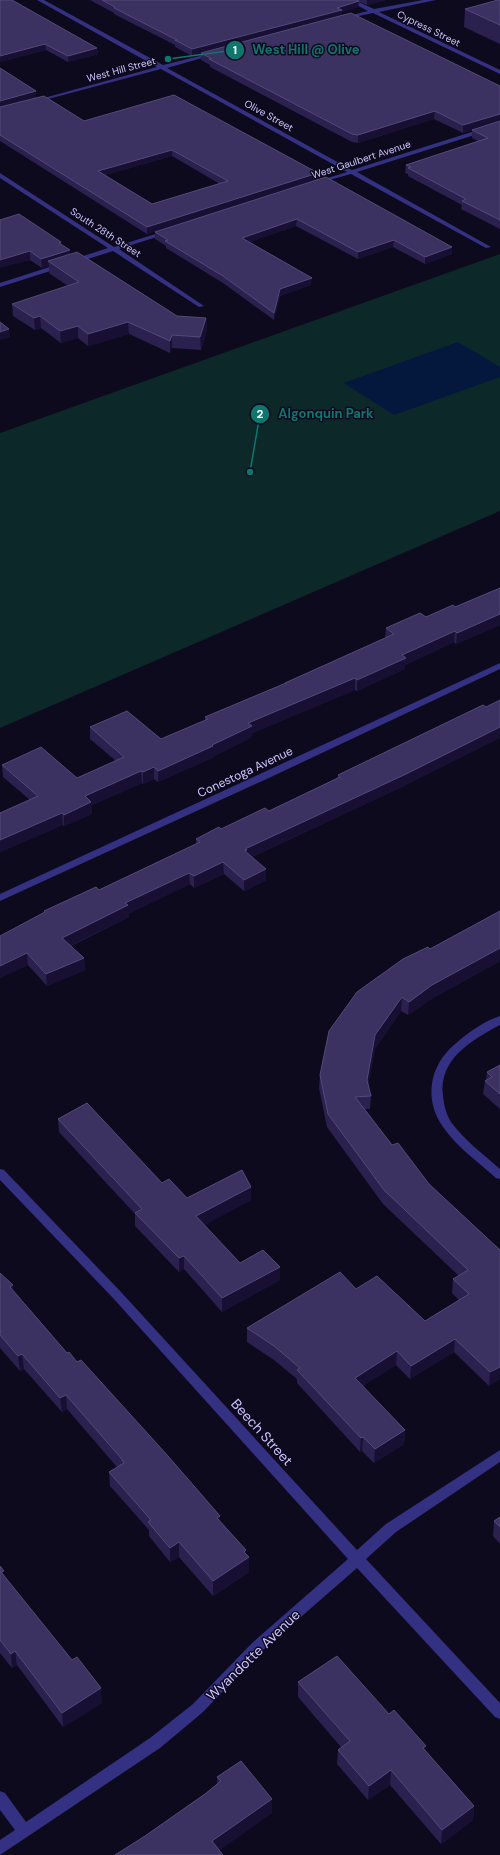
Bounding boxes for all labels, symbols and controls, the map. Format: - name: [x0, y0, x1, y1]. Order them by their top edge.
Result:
- street label: Cypress Street: [395, 7, 463, 49]
- callout: West Hill @ Olive: [225, 37, 368, 62]
- text: West Hill @ Olive: [252, 41, 360, 58]
- text: 1: [233, 42, 237, 58]
- street label: West Hill Street: [85, 54, 157, 85]
- street label: Olive Street: [242, 97, 296, 134]
- street label: West Gaulbert Avenue: [310, 137, 413, 182]
- street label: South 28th Street: [68, 205, 144, 260]
- callout: Algonquin Park: [250, 401, 381, 426]
- text: Algonquin Park: [278, 405, 374, 422]
- text: 2: [257, 406, 264, 422]
- street label: Conestoga Avenue: [195, 743, 296, 801]
- street label: Beech Street: [227, 1395, 297, 1469]
- street label: Wyandotte Avenue: [202, 1606, 304, 1704]

